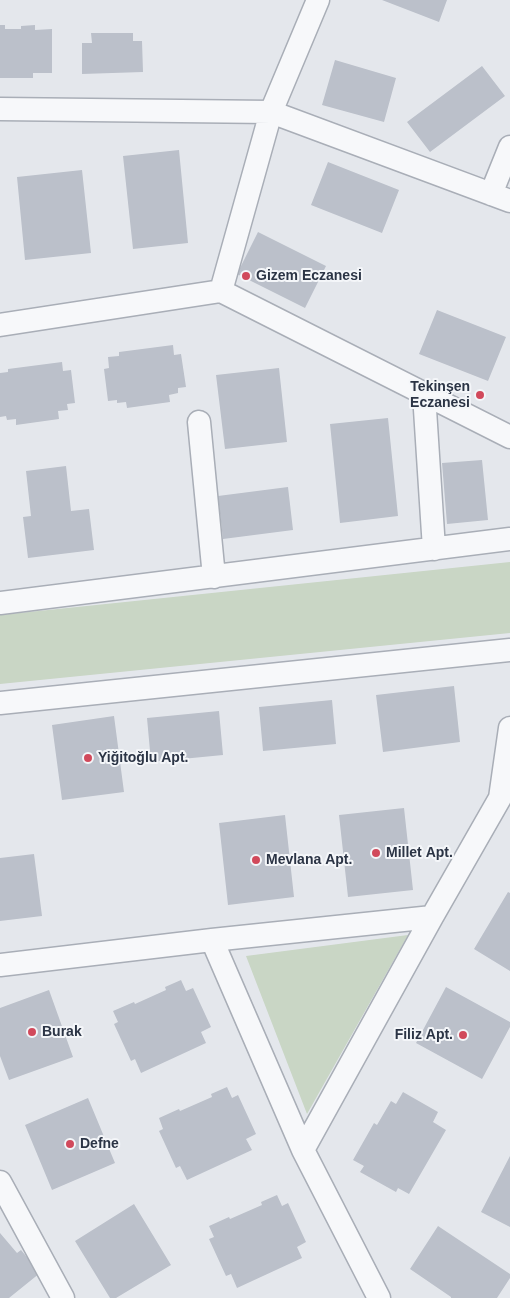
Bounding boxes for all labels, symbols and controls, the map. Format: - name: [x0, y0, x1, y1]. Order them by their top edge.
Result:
- place label: Gizem Eczanesi: [256, 268, 362, 284]
- marker: Gizem Eczanesi: [240, 270, 252, 282]
- place label: Tekinşen Eczanesi: [410, 379, 470, 412]
- marker: Tekinşen Eczanesi: [474, 389, 486, 401]
- place label: Yiğitoğlu Apt.: [98, 750, 188, 766]
- marker: Yiğitoğlu Apt.: [82, 752, 94, 764]
- place label: Millet Apt.: [386, 845, 453, 861]
- marker: Millet Apt.: [370, 847, 382, 859]
- place label: Mevlana Apt.: [266, 852, 352, 868]
- marker: Mevlana Apt.: [250, 854, 262, 866]
- place label: Burak: [42, 1024, 82, 1040]
- marker: Burak: [26, 1026, 38, 1038]
- place label: Filiz Apt.: [395, 1027, 453, 1043]
- marker: Filiz Apt.: [457, 1029, 469, 1041]
- place label: Defne: [80, 1136, 119, 1152]
- marker: Defne: [64, 1138, 76, 1150]

